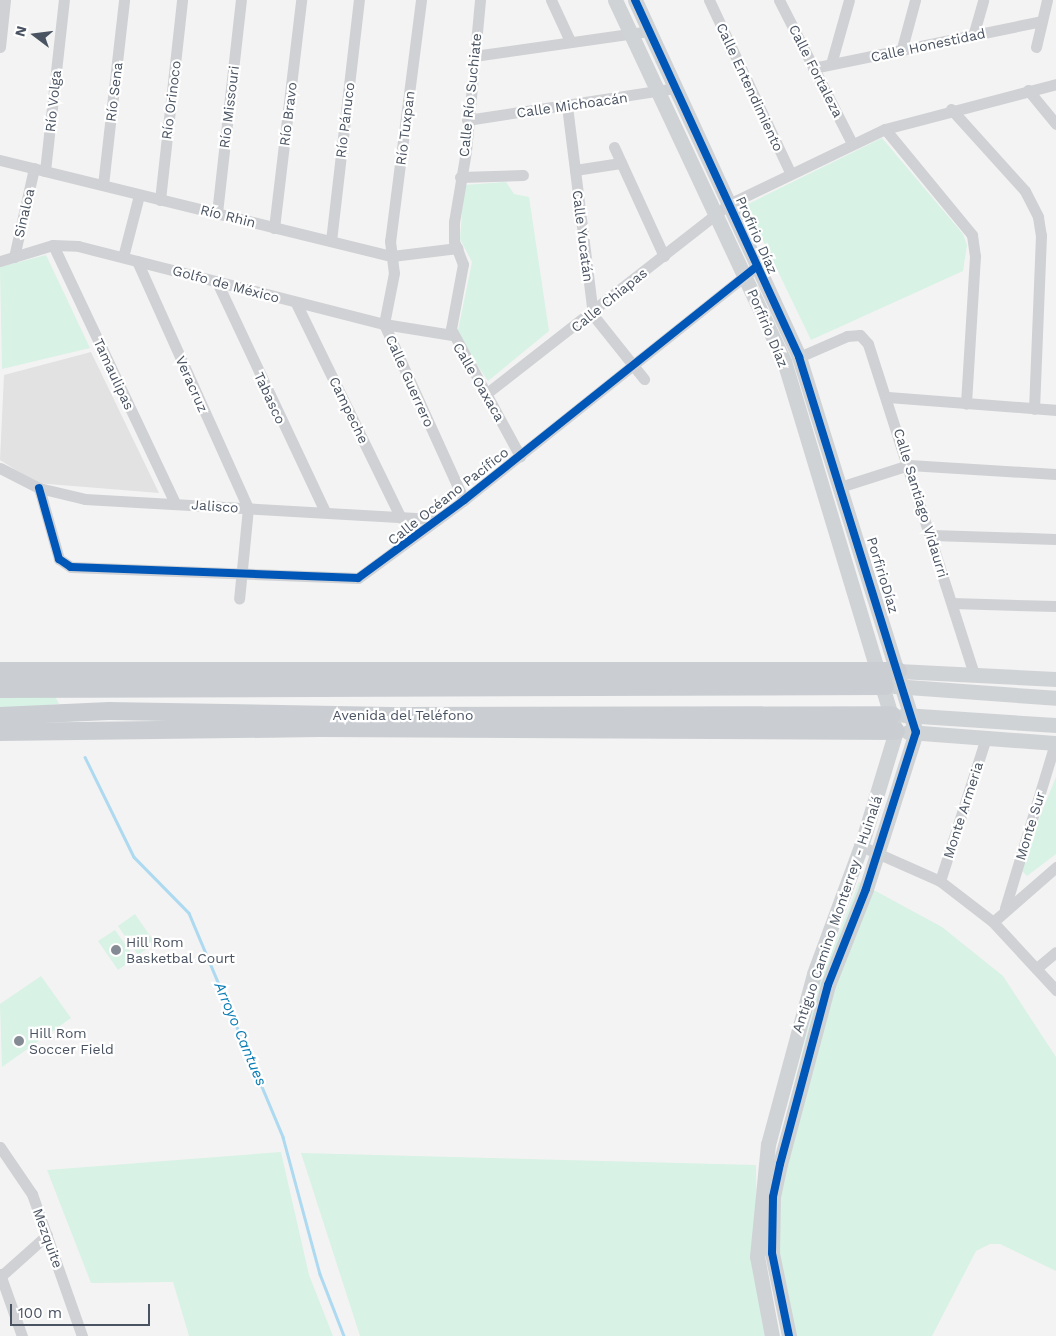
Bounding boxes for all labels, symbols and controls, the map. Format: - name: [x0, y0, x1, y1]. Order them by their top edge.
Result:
- north arrow: [10, 10, 60, 60]
- street label: Calle Entendimiento: [713, 20, 787, 154]
- street label: Calle Fortaleza: [785, 22, 847, 120]
- text: N: [11, 24, 30, 38]
- street label: Calle Honestidad: [869, 25, 987, 65]
- street label: Calle Río Suchiate: [455, 32, 485, 158]
- street label: Río Orinoco: [158, 60, 184, 140]
- street label: Río Sena: [102, 61, 126, 123]
- street label: Río Missouri: [216, 65, 242, 149]
- street label: Río Volga: [41, 69, 65, 133]
- street label: Río Bravo: [276, 81, 300, 147]
- street label: Río Pánuco: [332, 81, 358, 159]
- street label: Calle Michoacán: [515, 89, 629, 121]
- street label: Río Tuxpan: [392, 90, 418, 166]
- street label: Sinaloa: [10, 187, 38, 239]
- street label: Calle Yucatán: [569, 189, 597, 283]
- street label: Profirio Díaz: [732, 194, 782, 276]
- street label: Río Rhin: [199, 201, 257, 231]
- street label: Golfo de México: [171, 262, 281, 306]
- street label: Calle Chiapas: [568, 264, 650, 336]
- street label: Porfirio Díaz: [744, 286, 792, 370]
- street label: Calle Guerrero: [382, 332, 438, 430]
- street label: Tamaulipas: [90, 336, 138, 412]
- street label: Calle Oaxaca: [450, 340, 508, 424]
- street label: Veracruz: [172, 353, 212, 415]
- street label: Tabasco: [251, 369, 289, 427]
- street label: Campeche: [326, 374, 372, 446]
- street label: Calle Santiago Vidaurri: [890, 426, 952, 580]
- street label: Calle Océano Pacífico: [384, 444, 512, 548]
- street label: Jalisco: [191, 496, 239, 516]
- street label: PorfirioDíaz: [863, 535, 903, 615]
- street label: Avenida del Teléfono: [332, 707, 474, 723]
- street label: Monte Armeria: [939, 759, 987, 861]
- street label: Monte Sur: [1012, 790, 1048, 862]
- street label: Antiguo Camino Monterrey - Huinalá: [788, 793, 886, 1035]
- place label: Hill Rom Basketbal Court: [126, 934, 235, 966]
- marker: Hill Rom Basketbal Court: [110, 944, 122, 956]
- water label: Arroyo Cantues: [210, 979, 270, 1089]
- place label: Hill Rom Soccer Field: [29, 1025, 114, 1058]
- marker: Hill Rom Soccer Field: [13, 1035, 25, 1047]
- street label: Mezquite: [29, 1206, 67, 1270]
- scale bar: [12, 1294, 152, 1326]
- text: 100 m: [18, 1304, 62, 1322]

